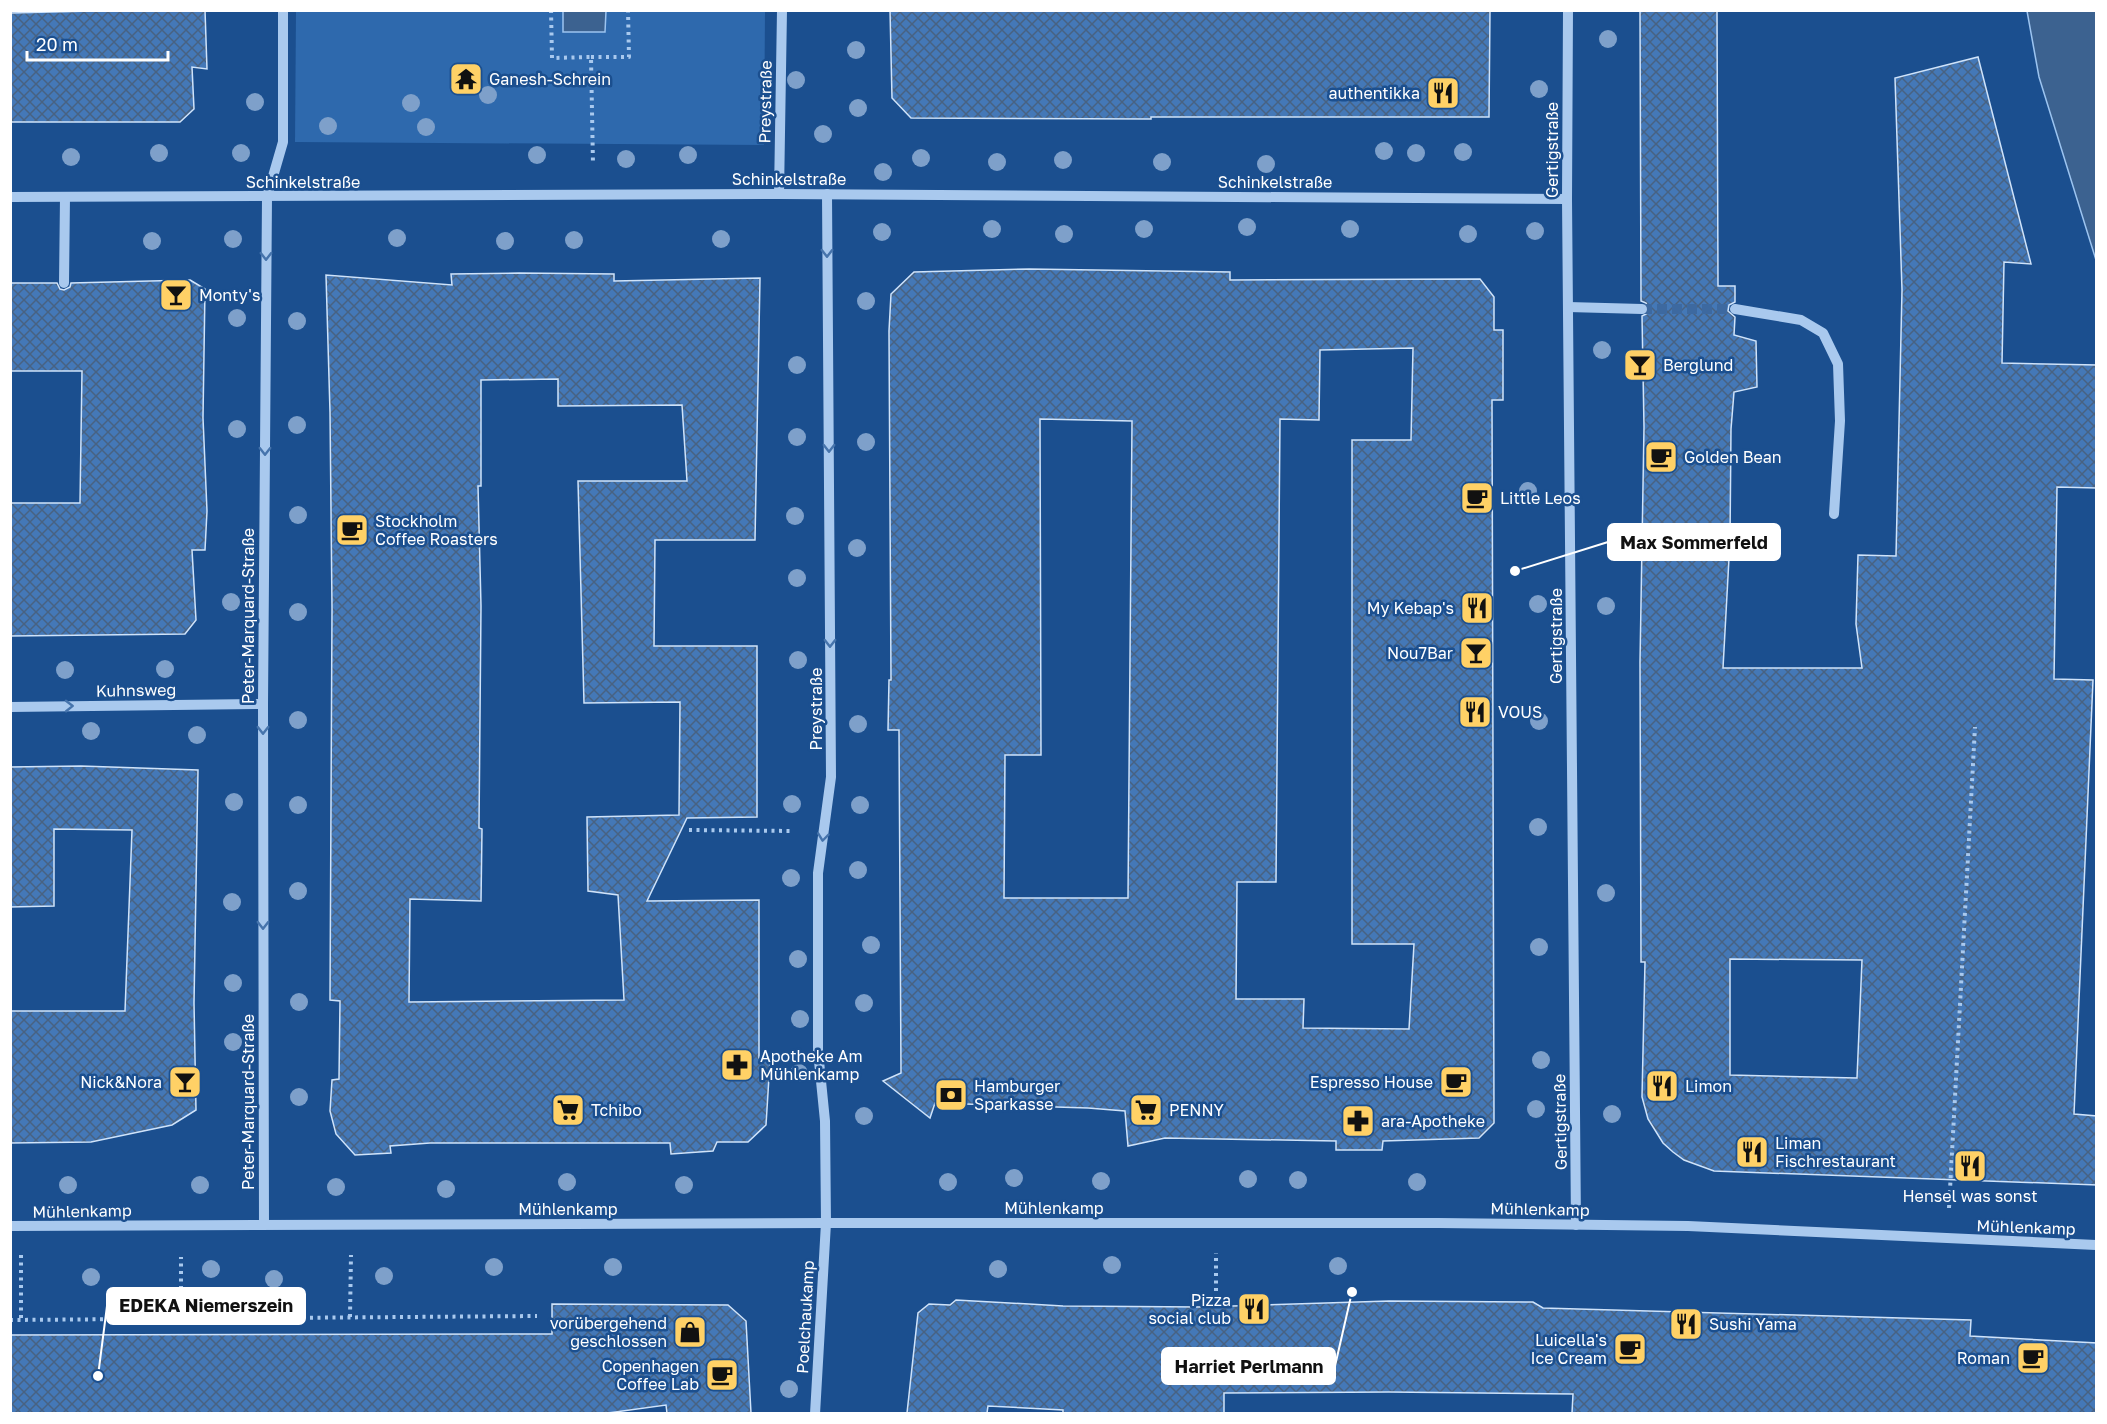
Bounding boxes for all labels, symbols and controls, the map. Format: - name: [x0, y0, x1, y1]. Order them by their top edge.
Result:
- scale bar: [27, 24, 168, 62]
- text: 20 m: [36, 33, 78, 55]
- street label: Preystraße: [754, 60, 776, 144]
- temple icon: Ganesh-Schrein: [448, 61, 484, 97]
- place label: Ganesh-Schrein: [489, 69, 611, 89]
- restaurant icon: authentikka: [1425, 75, 1461, 111]
- place label: authentikka: [1328, 83, 1420, 103]
- street label: Gertigstraße: [1542, 102, 1562, 198]
- street label: Schinkelstraße: [732, 169, 846, 189]
- street label: Schinkelstraße: [246, 172, 360, 192]
- street label: Schinkelstraße: [1218, 172, 1332, 192]
- one-way arrow: [821, 248, 833, 257]
- one-way arrow: [260, 251, 272, 260]
- bar icon: Monty's: [158, 277, 194, 313]
- place label: Monty's: [199, 285, 260, 305]
- bar icon: Berglund: [1622, 347, 1658, 383]
- place label: Berglund: [1663, 355, 1733, 375]
- cafe icon: Golden Bean: [1643, 439, 1679, 475]
- one-way arrow: [823, 443, 835, 452]
- one-way arrow: [259, 446, 271, 455]
- place label: Golden Bean: [1684, 447, 1782, 467]
- cafe icon: Little Leos: [1459, 480, 1495, 516]
- place label: Little Leos: [1500, 488, 1581, 508]
- place label: Stockholm Coffee Roasters: [375, 511, 498, 549]
- cafe icon: Stockholm Coffee Roasters: [334, 512, 370, 548]
- callout: Max Sommerfeld: [1608, 524, 1780, 560]
- street label: Peter-Marquard-Straße: [238, 528, 258, 704]
- text: Max Sommerfeld: [1620, 531, 1768, 553]
- street label: Gertigstraße: [1546, 588, 1566, 684]
- restaurant icon: My Kebap's: [1459, 590, 1495, 626]
- place label: My Kebap's: [1367, 598, 1454, 618]
- bar icon: Nou7Bar: [1458, 635, 1494, 671]
- one-way arrow: [824, 638, 836, 647]
- place label: Nou7Bar: [1387, 643, 1453, 663]
- street label: Preystraße: [806, 667, 826, 751]
- street label: Kuhnsweg: [96, 679, 176, 701]
- restaurant icon: VOUS: [1457, 694, 1493, 730]
- one-way arrow: [64, 700, 73, 712]
- place label: VOUS: [1498, 702, 1542, 722]
- one-way arrow: [257, 725, 269, 734]
- one-way arrow: [817, 832, 830, 842]
- one-way arrow: [257, 920, 269, 929]
- street label: Peter-Marquard-Straße: [238, 1014, 258, 1190]
- place label: Apotheke Am Mühlenkamp: [760, 1046, 863, 1084]
- pharmacy icon: Apotheke Am Mühlenkamp: [719, 1047, 755, 1083]
- bar icon: Nick&Nora: [167, 1064, 203, 1100]
- cafe icon: Espresso House: [1438, 1064, 1474, 1100]
- restaurant icon: Limon: [1644, 1068, 1680, 1104]
- place label: Nick&Nora: [80, 1072, 162, 1092]
- place label: Espresso House: [1310, 1072, 1433, 1092]
- street label: Gertigstraße: [1549, 1074, 1571, 1170]
- place label: Hamburger Sparkasse: [974, 1076, 1060, 1114]
- place label: Limon: [1685, 1076, 1732, 1096]
- bank icon: Hamburger Sparkasse: [933, 1077, 969, 1113]
- supermarket icon: Tchibo: [550, 1092, 586, 1128]
- supermarket icon: PENNY: [1128, 1092, 1164, 1128]
- place label: Tchibo: [591, 1100, 642, 1120]
- place label: PENNY: [1169, 1100, 1225, 1120]
- pharmacy icon: ara-Apotheke: [1340, 1103, 1376, 1139]
- place label: ara-Apotheke: [1381, 1111, 1485, 1131]
- place label: Liman Fischrestaurant: [1775, 1133, 1896, 1171]
- restaurant icon: Liman Fischrestaurant: [1734, 1134, 1770, 1170]
- restaurant icon: Hensel was sonst: [1952, 1148, 1988, 1184]
- place label: Hensel was sonst: [1902, 1186, 2038, 1206]
- street label: Mühlenkamp: [1004, 1198, 1104, 1218]
- street label: Mühlenkamp: [1490, 1198, 1590, 1220]
- street label: Mühlenkamp: [518, 1199, 618, 1219]
- street label: Mühlenkamp: [32, 1200, 132, 1222]
- street label: Mühlenkamp: [1976, 1215, 2076, 1239]
- street label: Poelchaukamp: [792, 1260, 818, 1374]
- callout: EDEKA Niemerszein: [107, 1288, 305, 1324]
- place label: Pizza social club: [1148, 1290, 1231, 1328]
- restaurant icon: Pizza social club: [1236, 1291, 1272, 1327]
- text: EDEKA Niemerszein: [119, 1294, 293, 1316]
- restaurant icon: Sushi Yama: [1668, 1306, 1704, 1342]
- place label: vorübergehend geschlossen: [550, 1313, 667, 1351]
- shop icon: vorübergehend geschlossen: [672, 1314, 708, 1350]
- place label: Sushi Yama: [1709, 1314, 1797, 1334]
- place label: Luicella's Ice Cream: [1531, 1330, 1607, 1368]
- cafe icon: Luicella's Ice Cream: [1612, 1331, 1648, 1367]
- cafe icon: Roman: [2015, 1340, 2051, 1376]
- callout: Harriet Perlmann: [1162, 1348, 1335, 1384]
- place label: Roman: [1957, 1348, 2010, 1368]
- text: Harriet Perlmann: [1175, 1355, 1324, 1377]
- place label: Copenhagen Coffee Lab: [602, 1356, 699, 1394]
- cafe icon: Copenhagen Coffee Lab: [704, 1357, 740, 1393]

